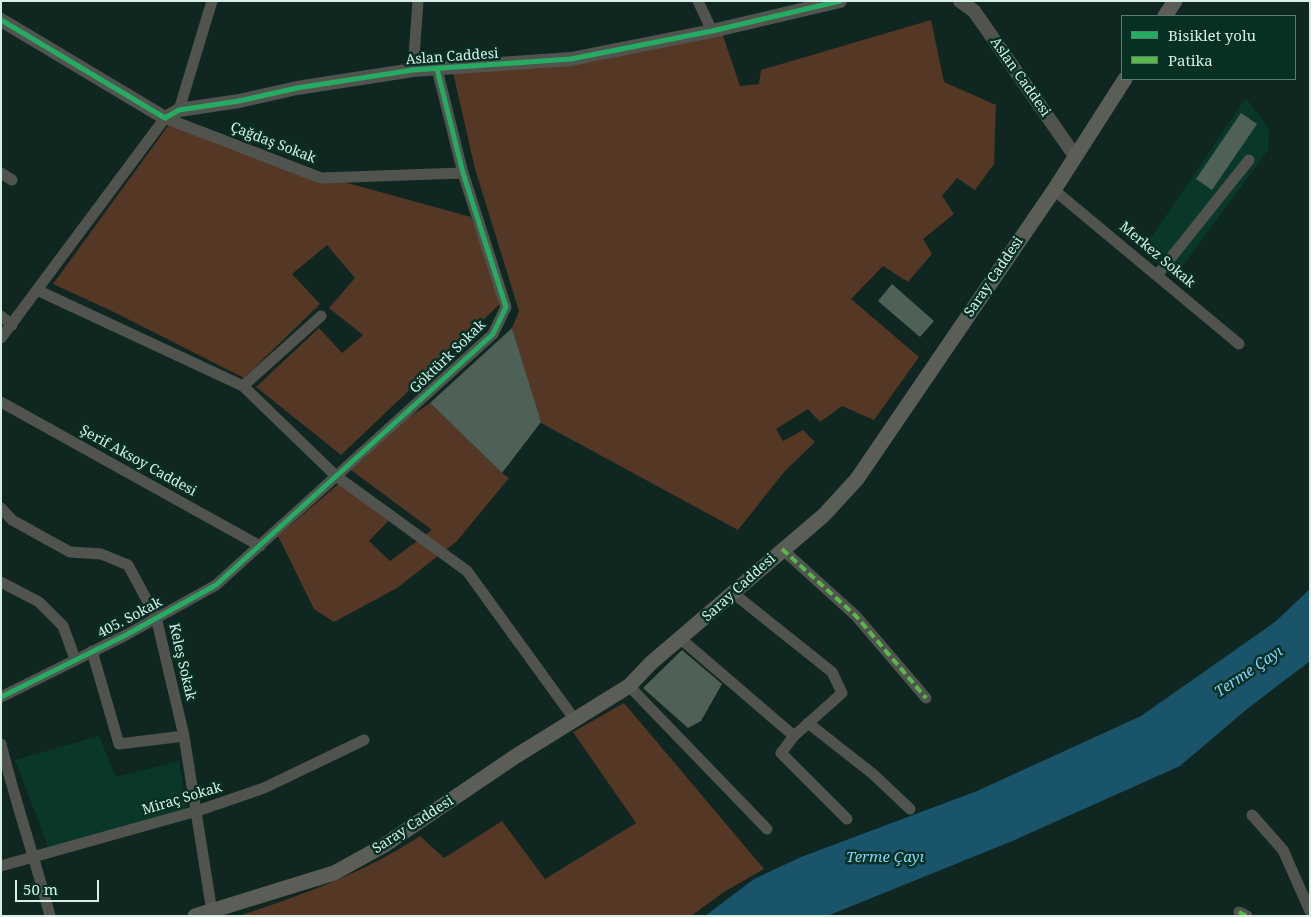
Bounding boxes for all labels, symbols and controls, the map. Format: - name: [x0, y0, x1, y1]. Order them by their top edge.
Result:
- legend: [1121, 15, 1296, 80]
- text: Bisiklet yolu: [1168, 25, 1256, 45]
- street label: Aslan Caddesi: [986, 34, 1054, 120]
- street label: Aslan Caddesi: [405, 45, 499, 69]
- text: Patika: [1168, 50, 1213, 70]
- street label: Çağdaş Sokak: [228, 119, 318, 167]
- street label: Merkez Sokak: [1116, 219, 1198, 291]
- street label: Saray Caddesi: [961, 234, 1027, 320]
- street label: Göktürk Sokak: [407, 317, 489, 397]
- street label: Şerif Aksoy Caddesi: [77, 422, 199, 500]
- street label: Saray Caddesi: [699, 551, 779, 625]
- street label: 405. Sokak: [95, 594, 165, 642]
- street label: Keleş Sokak: [165, 622, 199, 702]
- water label: Terme Çayı: [1212, 643, 1286, 701]
- street label: Miraç Sokak: [140, 779, 224, 819]
- street label: Saray Caddesi: [369, 793, 457, 857]
- water label: Terme Çayı: [846, 849, 924, 867]
- scale bar: [18, 870, 101, 902]
- text: 50 m: [23, 879, 58, 899]

